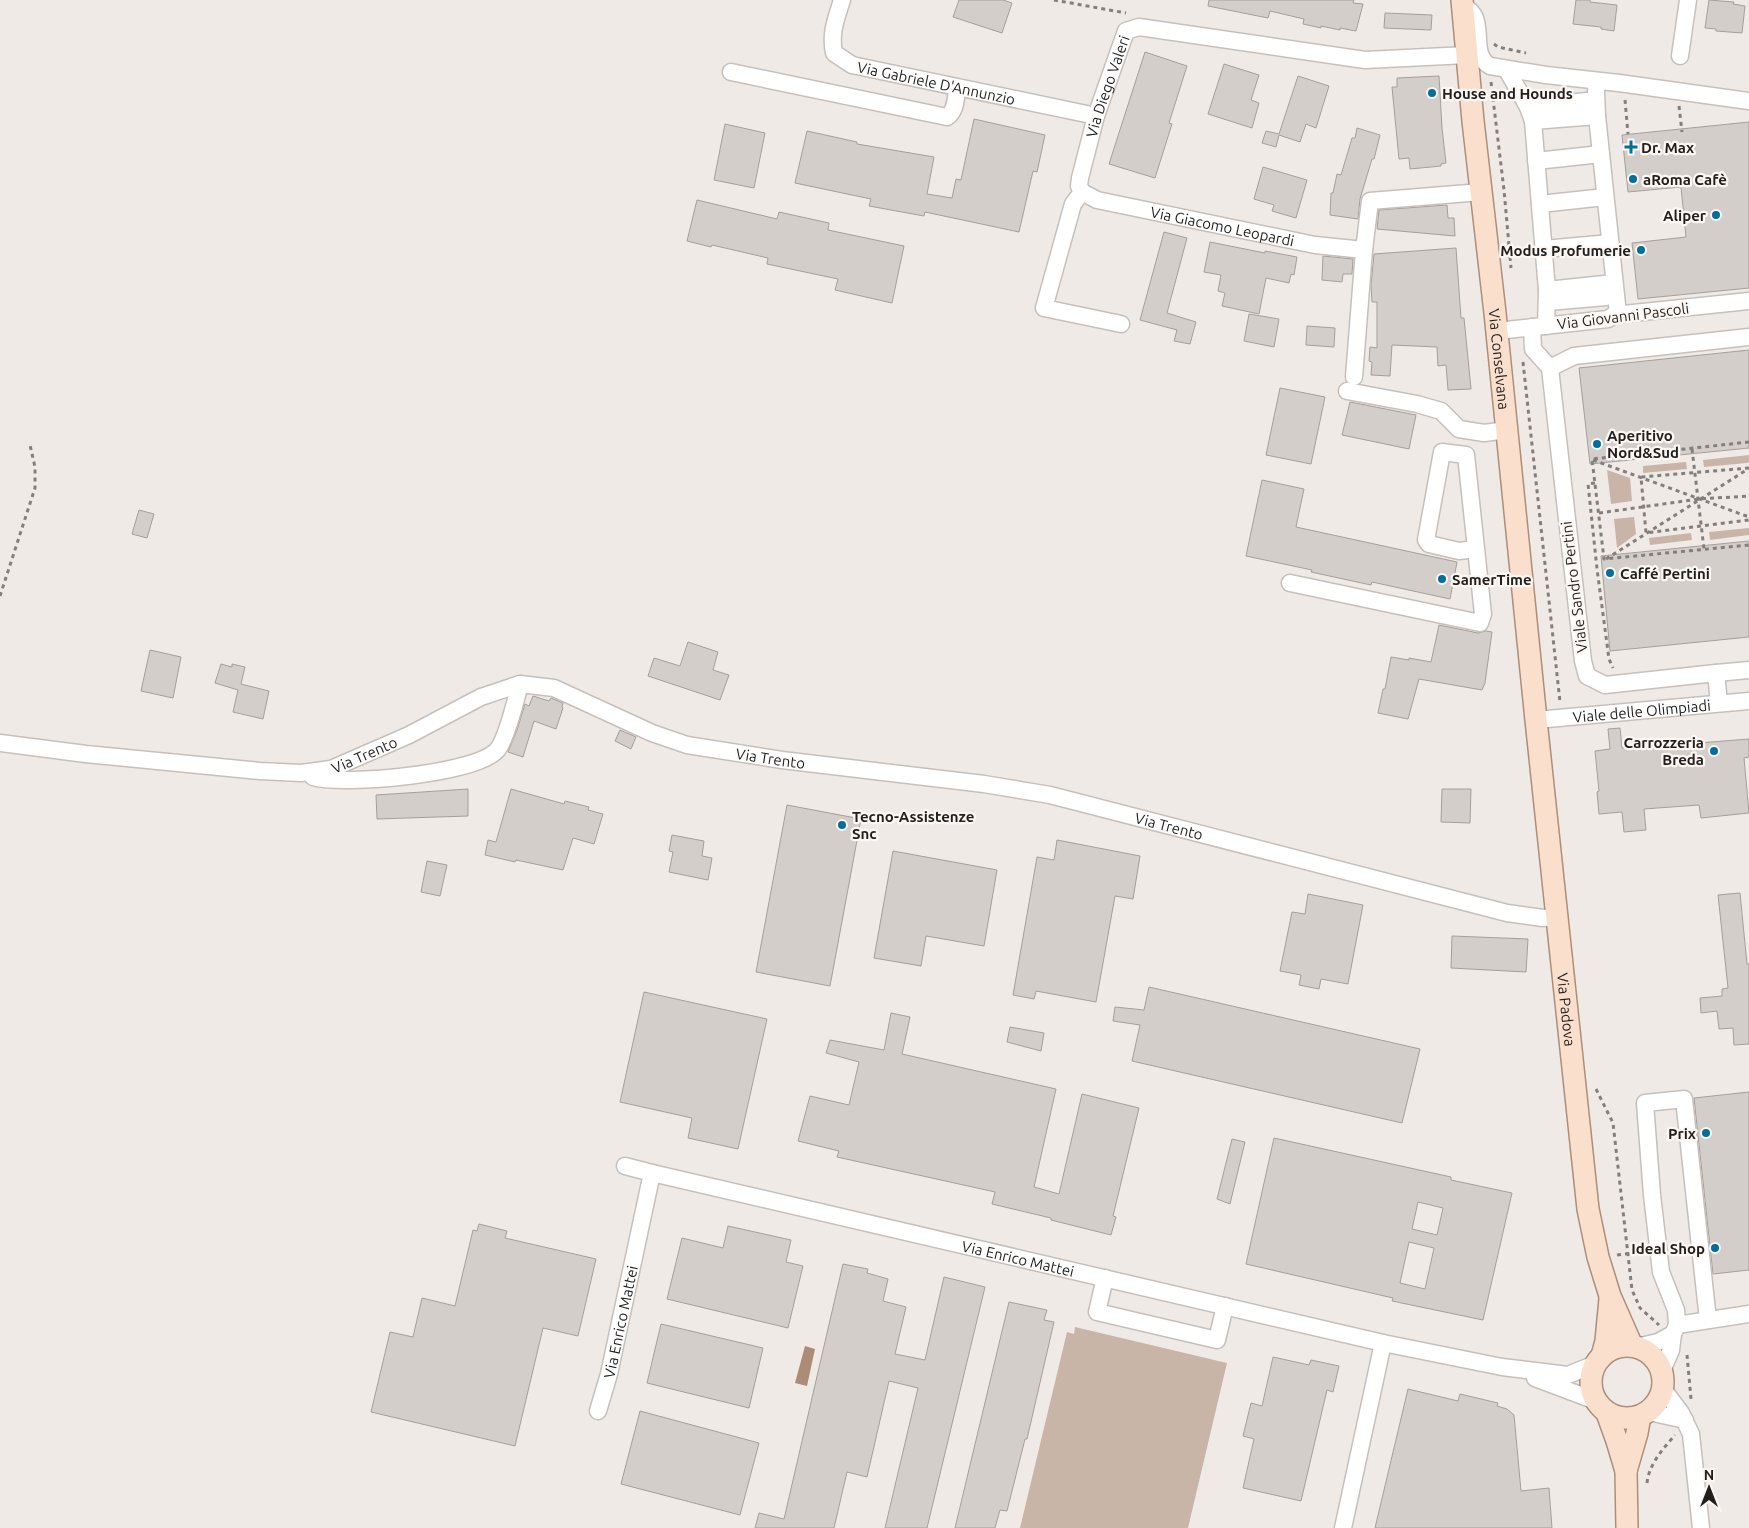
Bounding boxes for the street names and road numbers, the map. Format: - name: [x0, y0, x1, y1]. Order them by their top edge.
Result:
- street label: Via Diego Valeri: [1082, 33, 1132, 139]
- street label: Via Gabriele D'Annunzio: [856, 58, 1017, 107]
- street label: Via Giacomo Leopardi: [1149, 203, 1296, 249]
- street label: Via Giovanni Pascoli: [1556, 299, 1690, 333]
- street label: Via Conselvana: [1486, 308, 1513, 410]
- street label: Viale Sandro Pertini: [1558, 520, 1590, 654]
- street label: Viale delle Olimpiadi: [1572, 696, 1711, 725]
- street label: Via Trento: [329, 733, 400, 776]
- street label: Via Trento: [735, 744, 806, 771]
- street label: Via Trento: [1133, 809, 1205, 843]
- street label: Via Padova: [1554, 972, 1579, 1047]
- street label: Via Enrico Mattei: [960, 1237, 1076, 1279]
- street label: Via Enrico Mattei: [600, 1264, 640, 1380]

